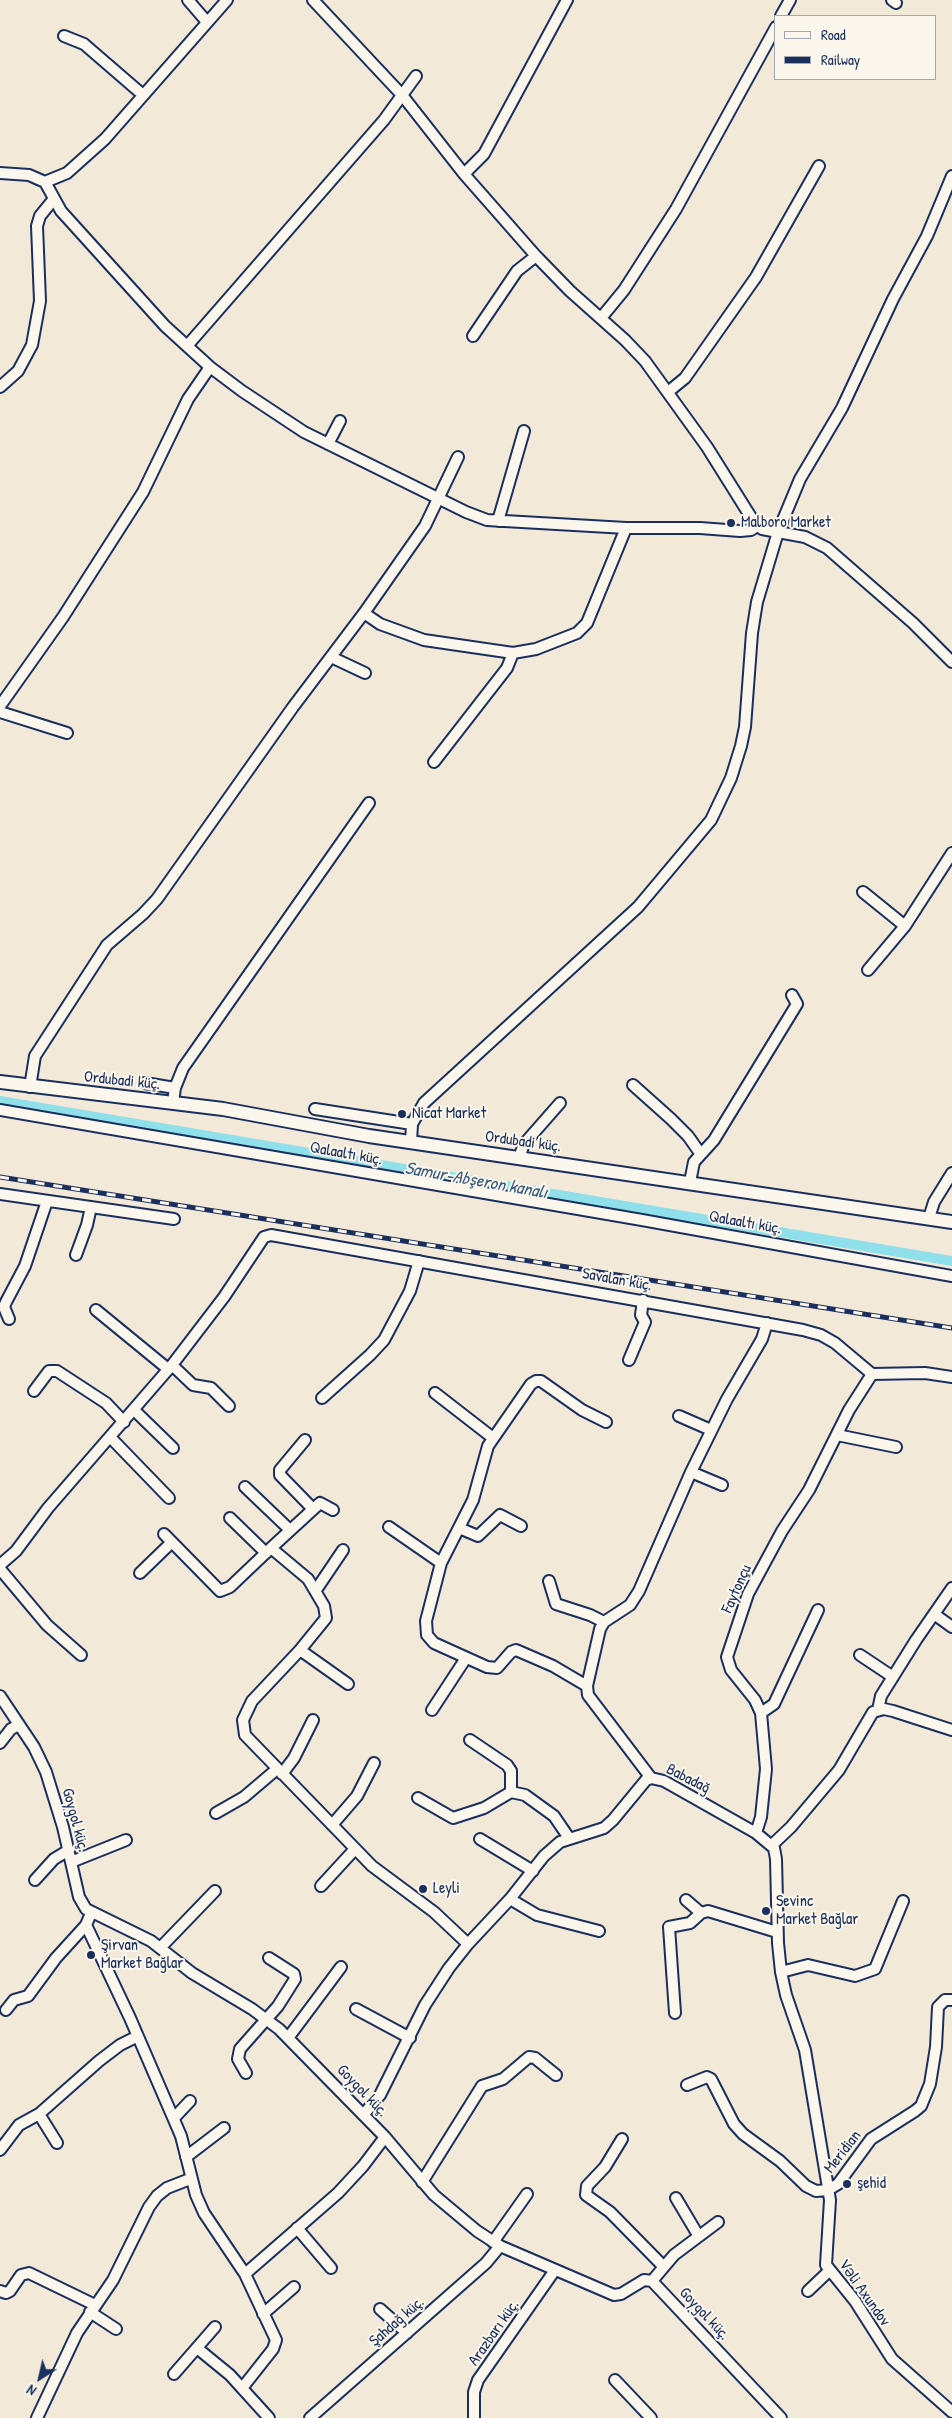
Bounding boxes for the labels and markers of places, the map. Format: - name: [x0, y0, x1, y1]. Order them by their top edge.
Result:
- place label: Malboro Market: [741, 513, 831, 533]
- marker: Malboro Market: [725, 517, 737, 529]
- place label: Nicat Market: [412, 1104, 486, 1124]
- marker: Nicat Market: [396, 1108, 408, 1120]
- place label: Leyli: [433, 1879, 460, 1899]
- marker: Leyli: [417, 1883, 429, 1895]
- place label: Sevinc Market Bağlar: [776, 1892, 858, 1930]
- marker: Sevinc Market Bağlar: [760, 1905, 772, 1917]
- place label: Şirvan Market Bağlar: [101, 1936, 183, 1974]
- marker: Şirvan Market Bağlar: [85, 1949, 97, 1961]
- place label: şehid: [857, 2174, 886, 2194]
- marker: şehid: [841, 2178, 853, 2190]

